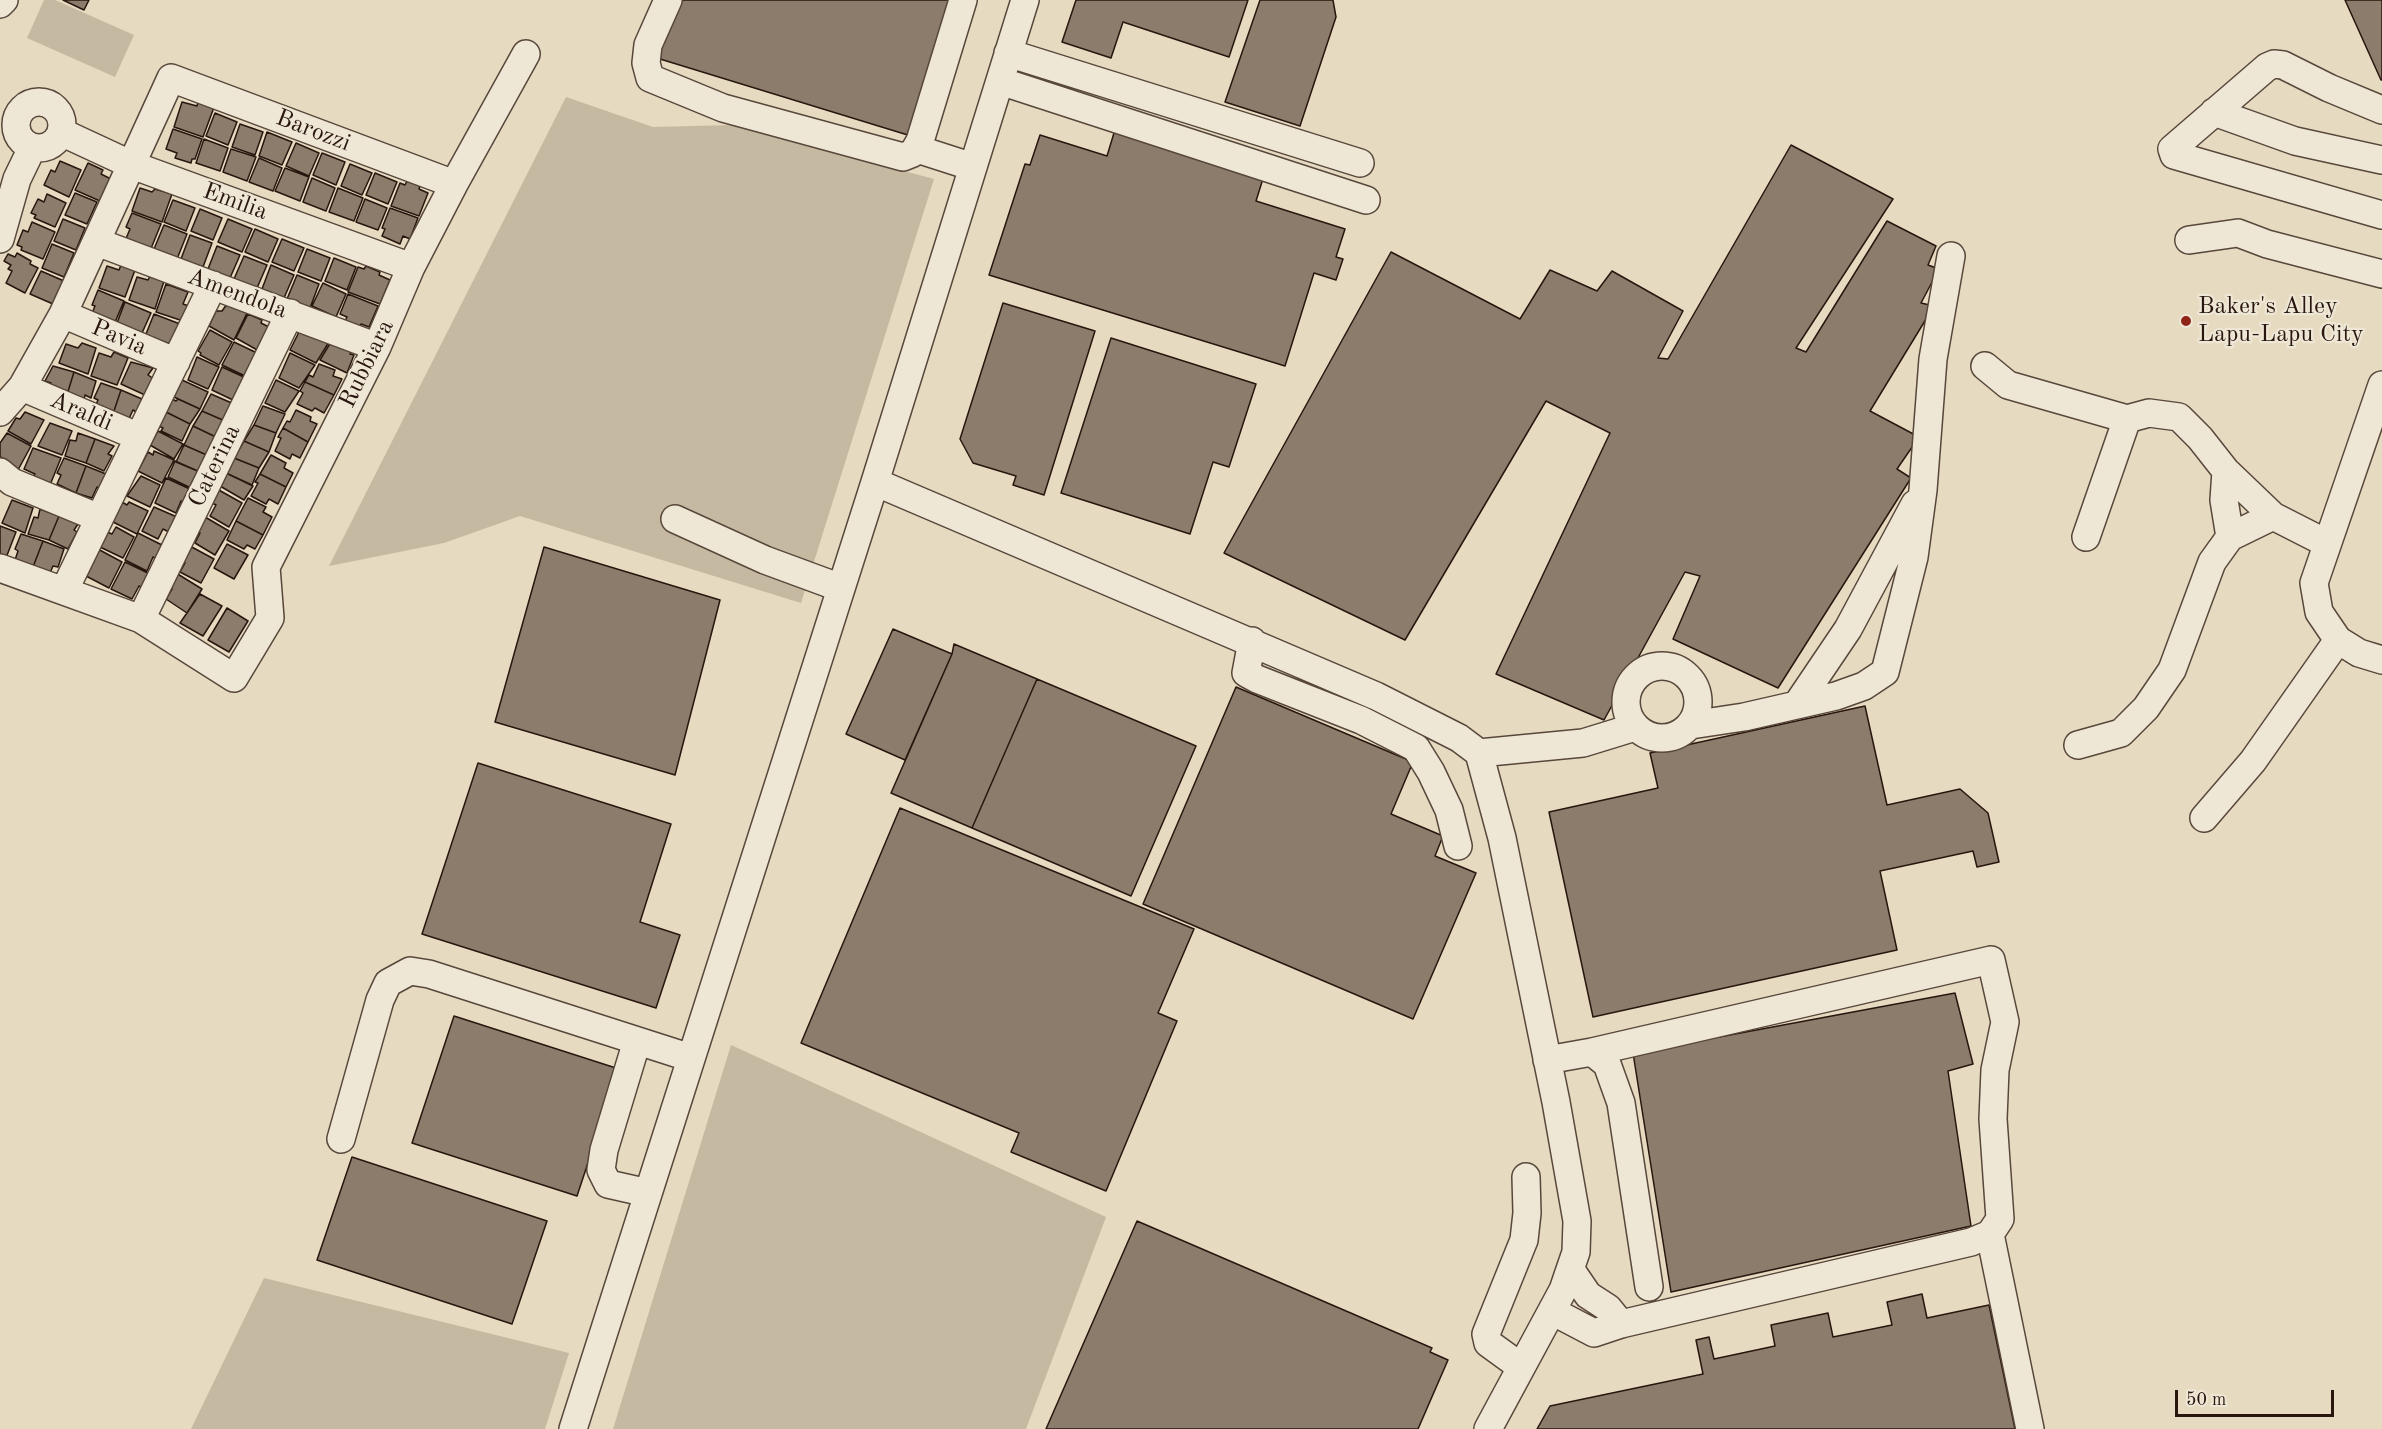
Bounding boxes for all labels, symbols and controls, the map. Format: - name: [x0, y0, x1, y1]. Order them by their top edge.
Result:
- street label: Barozzi: [272, 104, 354, 158]
- street label: Emilia: [199, 177, 271, 227]
- street label: Amendola: [183, 263, 291, 325]
- place label: Baker's Alley Lapu-Lapu City: [2198, 293, 2364, 349]
- street label: Pavia: [87, 314, 151, 362]
- marker: Baker's Alley Lapu-Lapu City: [2179, 314, 2193, 328]
- street label: Rubbiara: [333, 315, 401, 413]
- street label: Araldi: [45, 386, 117, 438]
- street label: Caterina: [183, 420, 247, 512]
- scale bar: [2178, 1378, 2337, 1416]
- text: 50 m: [2186, 1391, 2226, 1409]

